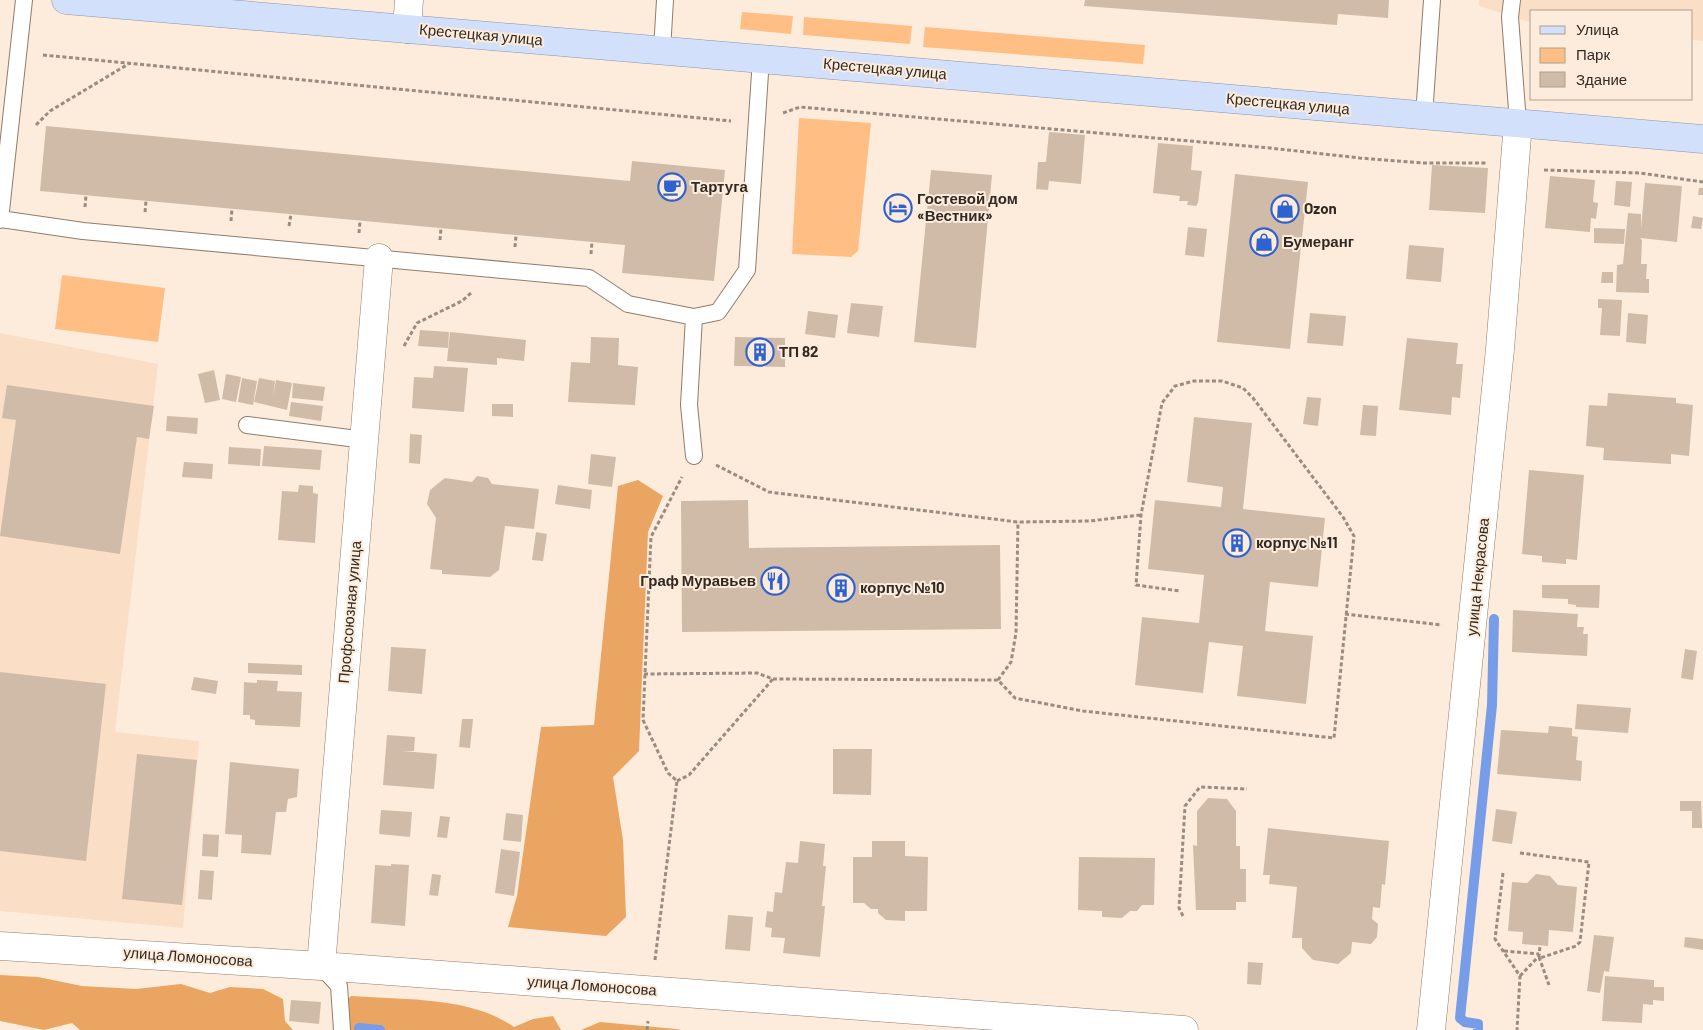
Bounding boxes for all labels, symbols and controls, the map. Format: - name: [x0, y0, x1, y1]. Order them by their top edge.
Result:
- legend: [1530, 10, 1693, 100]
- street label: Крестецкая улица: [418, 20, 544, 48]
- text: Улица: [1576, 20, 1619, 38]
- text: Парк: [1576, 45, 1610, 63]
- street label: Крестецкая улица: [822, 54, 948, 82]
- text: Здание: [1576, 70, 1627, 88]
- street label: Крестецкая улица: [1225, 89, 1351, 117]
- cafe icon: Тартуга: [657, 172, 687, 202]
- place label: Тартуга: [691, 177, 748, 195]
- place label: Гостевой дом «Вестник»: [917, 189, 1018, 224]
- hotel icon: Гостевой дом «Вестник»: [883, 193, 913, 223]
- shop icon: Ozon: [1270, 194, 1300, 224]
- place label: Ozon: [1304, 199, 1337, 217]
- shop icon: Бумеранг: [1249, 227, 1279, 257]
- place label: Бумеранг: [1283, 232, 1354, 250]
- building icon: ТП 82: [745, 337, 775, 367]
- place label: ТП 82: [779, 342, 818, 360]
- street label: улица Некрасова: [1462, 516, 1492, 637]
- building icon: корпус №11: [1222, 528, 1252, 558]
- place label: корпус №11: [1256, 533, 1337, 551]
- street label: Профсоюзная улица: [334, 539, 364, 684]
- restaurant icon: Граф Муравьев: [760, 566, 790, 596]
- place label: Граф Муравьев: [640, 571, 756, 589]
- building icon: корпус №10: [826, 573, 856, 603]
- place label: корпус №10: [860, 578, 945, 596]
- street label: улица Ломоносова: [123, 942, 254, 970]
- street label: улица Ломоносова: [527, 971, 658, 999]

